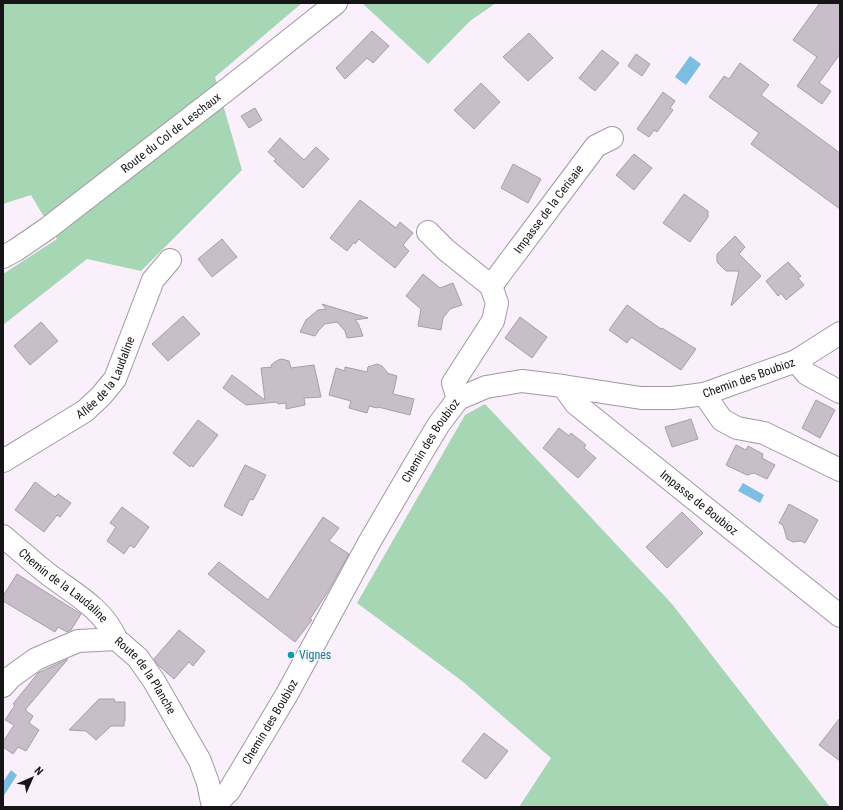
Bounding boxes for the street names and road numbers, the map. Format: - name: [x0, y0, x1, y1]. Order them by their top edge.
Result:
- street label: Route du Col de Leschaux: [118, 90, 224, 176]
- street label: Impasse de la Cerisaie: [511, 162, 587, 256]
- street label: Allée de la Laudaline: [74, 334, 138, 422]
- street label: Chemin des Boubioz: [701, 355, 797, 401]
- street label: Chemin des Boubioz: [399, 396, 463, 485]
- street label: Impasse de Boubioz: [657, 467, 741, 538]
- street label: Chemin de la Laudaline: [16, 546, 111, 625]
- street label: Route de la Planche: [112, 634, 179, 717]
- street label: Chemin des Boubioz: [239, 677, 301, 767]

